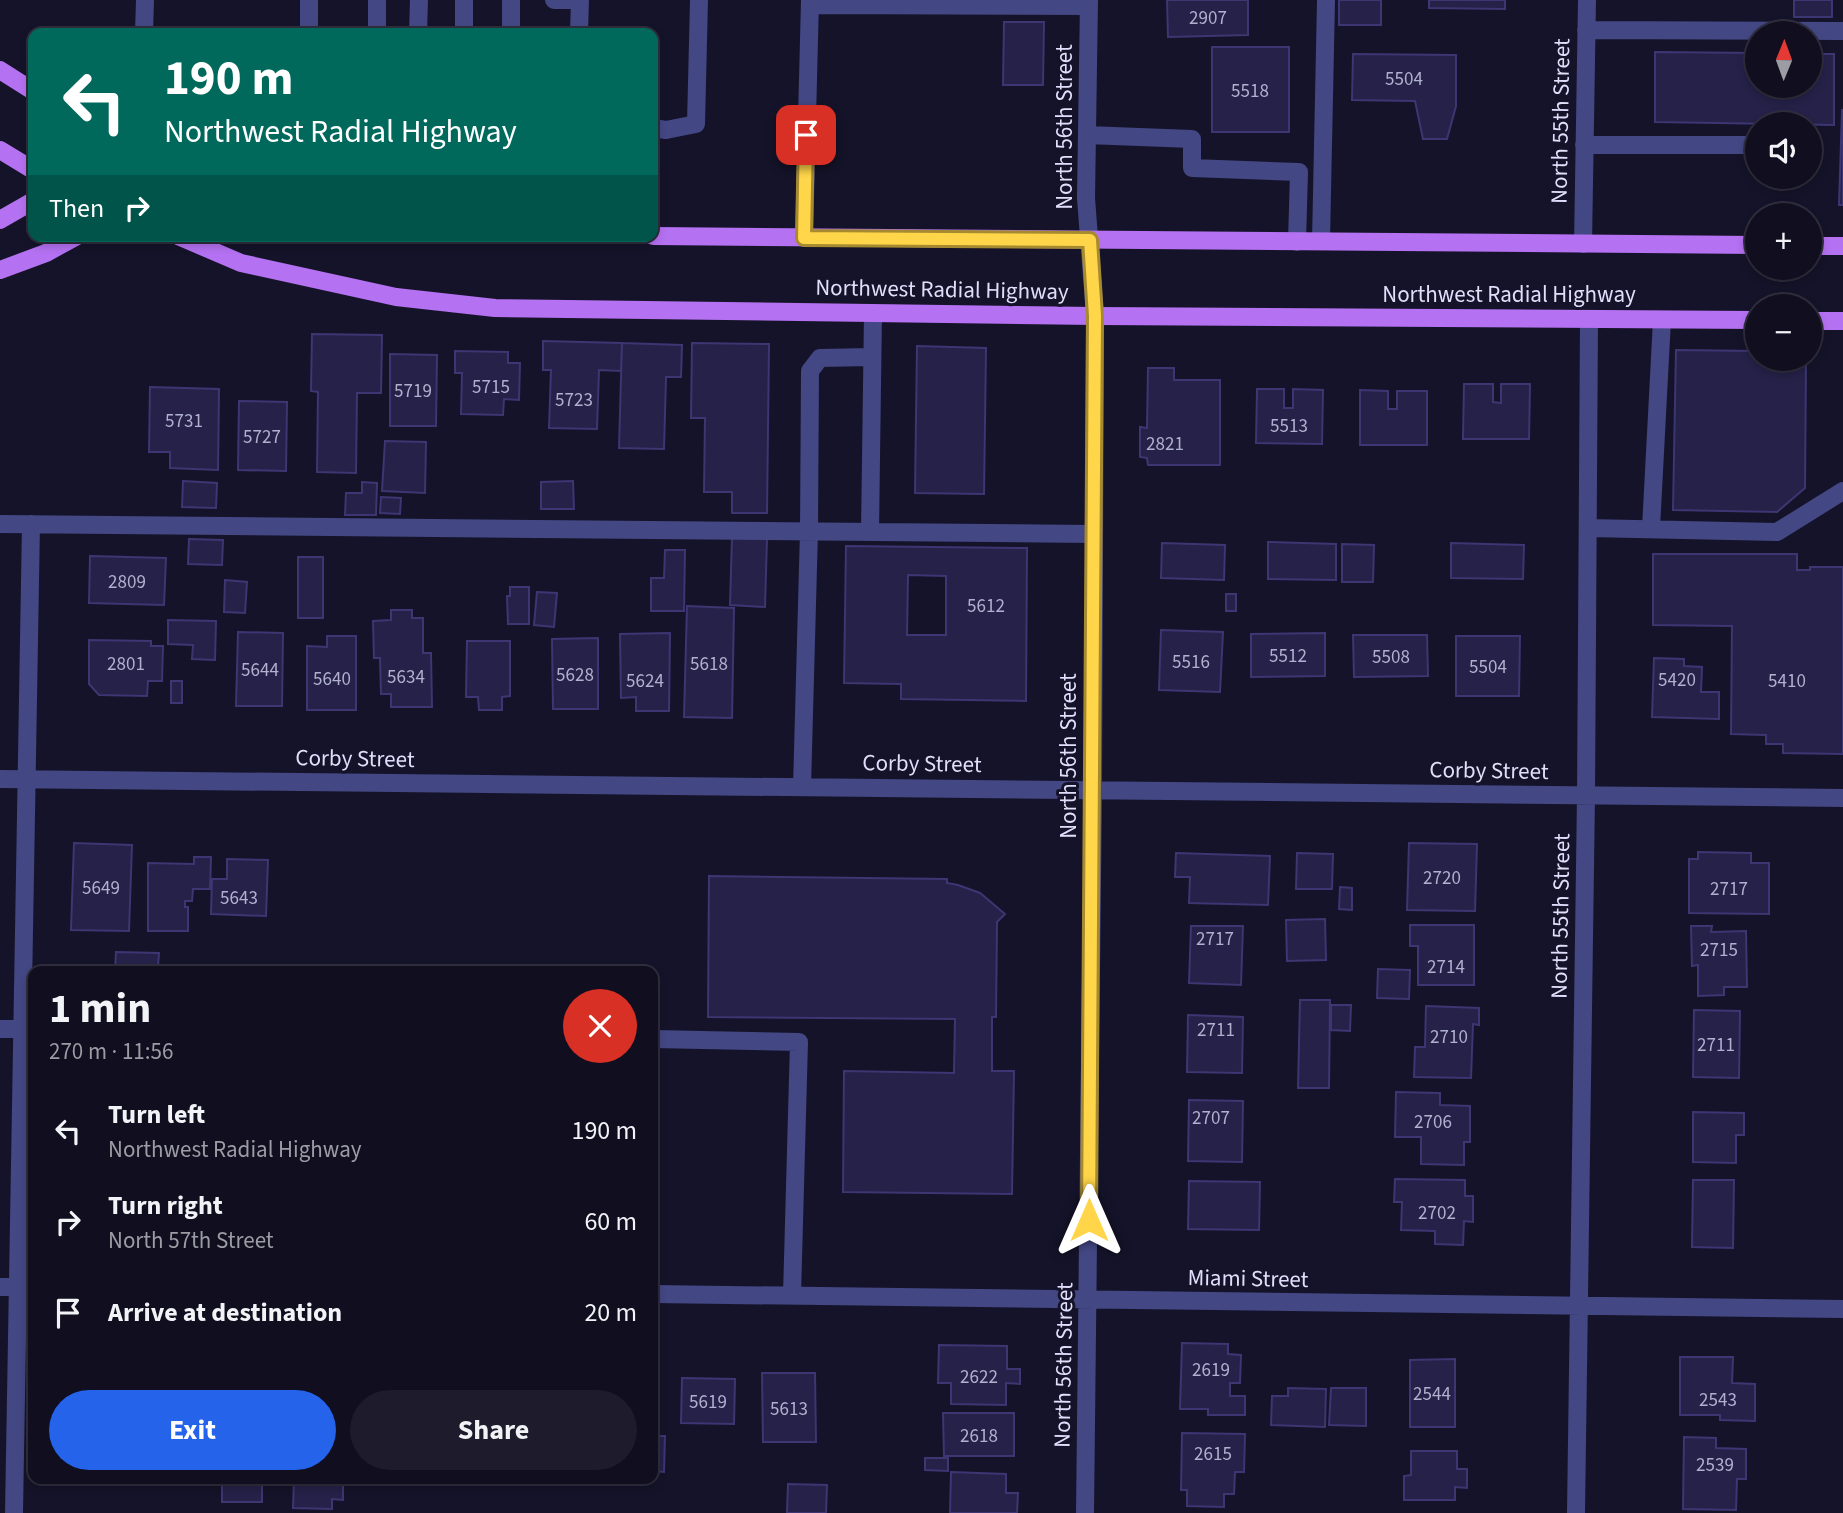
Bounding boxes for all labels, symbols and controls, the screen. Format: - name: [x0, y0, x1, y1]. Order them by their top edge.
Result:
- house number: 2907: [1189, 5, 1227, 32]
- north arrow: [1745, 21, 1822, 98]
- map controls: [1745, 21, 1822, 371]
- street label: North 55th Street: [1543, 38, 1578, 204]
- text: 190 m: [164, 44, 293, 114]
- street label: North 56th Street: [1048, 44, 1081, 210]
- icon: left: [49, 56, 140, 147]
- house number: 5504: [1385, 66, 1423, 93]
- house number: 5518: [1231, 78, 1269, 105]
- pin: [776, 105, 836, 165]
- text: Northwest Radial Highway: [164, 109, 517, 155]
- button: sound: [1745, 112, 1822, 189]
- icon: arrive: [787, 116, 825, 154]
- icon: right: [118, 189, 156, 227]
- text: Then: [49, 190, 104, 227]
- button: +: [1745, 203, 1822, 280]
- street label: Northwest Radial Highway: [815, 271, 1069, 308]
- street label: Northwest Radial Highway: [1382, 278, 1636, 311]
- button: −: [1745, 294, 1822, 371]
- house number: 5715: [472, 374, 510, 401]
- house number: 5719: [394, 378, 432, 405]
- house number: 5723: [555, 387, 593, 414]
- house number: 5731: [165, 408, 203, 435]
- house number: 5513: [1270, 413, 1308, 440]
- house number: 5727: [243, 424, 281, 451]
- house number: 2821: [1146, 431, 1184, 458]
- house number: 2809: [108, 569, 146, 596]
- house number: 5612: [967, 593, 1005, 620]
- house number: 5512: [1269, 643, 1307, 670]
- house number: 5508: [1372, 644, 1410, 671]
- house number: 5516: [1172, 649, 1210, 676]
- house number: 2801: [107, 651, 145, 678]
- house number: 5618: [690, 651, 728, 678]
- house number: 5504: [1469, 654, 1507, 681]
- house number: 5644: [241, 657, 279, 684]
- house number: 5628: [556, 662, 594, 689]
- house number: 5634: [387, 664, 425, 691]
- house number: 5640: [313, 666, 351, 693]
- house number: 5420: [1658, 667, 1696, 694]
- house number: 5624: [626, 668, 664, 695]
- house number: 5410: [1768, 668, 1806, 695]
- street label: North 56th Street: [1052, 673, 1085, 839]
- street label: Corby Street: [295, 741, 415, 776]
- street label: Corby Street: [862, 746, 982, 781]
- street label: Corby Street: [1429, 753, 1549, 788]
- street label: North 55th Street: [1543, 833, 1578, 999]
- house number: 2720: [1423, 865, 1461, 892]
- house number: 5649: [82, 875, 120, 902]
- house number: 2717: [1710, 876, 1748, 903]
- house number: 5643: [220, 885, 258, 912]
- house number: 2717: [1196, 926, 1234, 953]
- house number: 2715: [1700, 937, 1738, 964]
- house number: 2714: [1427, 954, 1465, 981]
- text: 1 min: [49, 979, 151, 1039]
- button: close: [563, 989, 637, 1063]
- house number: 2711: [1197, 1017, 1235, 1044]
- house number: 2710: [1430, 1024, 1468, 1051]
- house number: 2711: [1697, 1032, 1735, 1059]
- text: 270 m · 11:56: [49, 1035, 173, 1068]
- text: Turn left: [108, 1096, 205, 1133]
- house number: 2707: [1192, 1105, 1230, 1132]
- house number: 2706: [1414, 1109, 1452, 1136]
- icon: left: [49, 1112, 87, 1150]
- text: 190 m: [571, 1112, 637, 1149]
- text: Northwest Radial Highway: [108, 1133, 362, 1166]
- position arrow: [1052, 1183, 1126, 1257]
- text: Turn right: [108, 1187, 223, 1224]
- house number: 2702: [1418, 1200, 1456, 1227]
- icon: right: [49, 1203, 87, 1241]
- text: 60 m: [584, 1203, 637, 1240]
- text: North 57th Street: [108, 1224, 274, 1257]
- street label: Miami Street: [1187, 1261, 1309, 1296]
- street label: North 56th Street: [1046, 1282, 1081, 1448]
- icon: arrive: [49, 1294, 87, 1332]
- text: Arrive at destination: [108, 1294, 342, 1331]
- text: 20 m: [584, 1294, 637, 1331]
- house number: 2619: [1192, 1357, 1230, 1384]
- house number: 2622: [960, 1364, 998, 1391]
- house number: 2544: [1413, 1381, 1451, 1408]
- house number: 2543: [1699, 1387, 1737, 1414]
- house number: 5619: [689, 1389, 727, 1416]
- button: Exit: [49, 1390, 336, 1470]
- button: Share: [350, 1390, 637, 1470]
- house number: 5613: [770, 1396, 808, 1423]
- house number: 2618: [960, 1423, 998, 1450]
- house number: 2615: [1194, 1441, 1232, 1468]
- house number: 2539: [1696, 1452, 1734, 1479]

